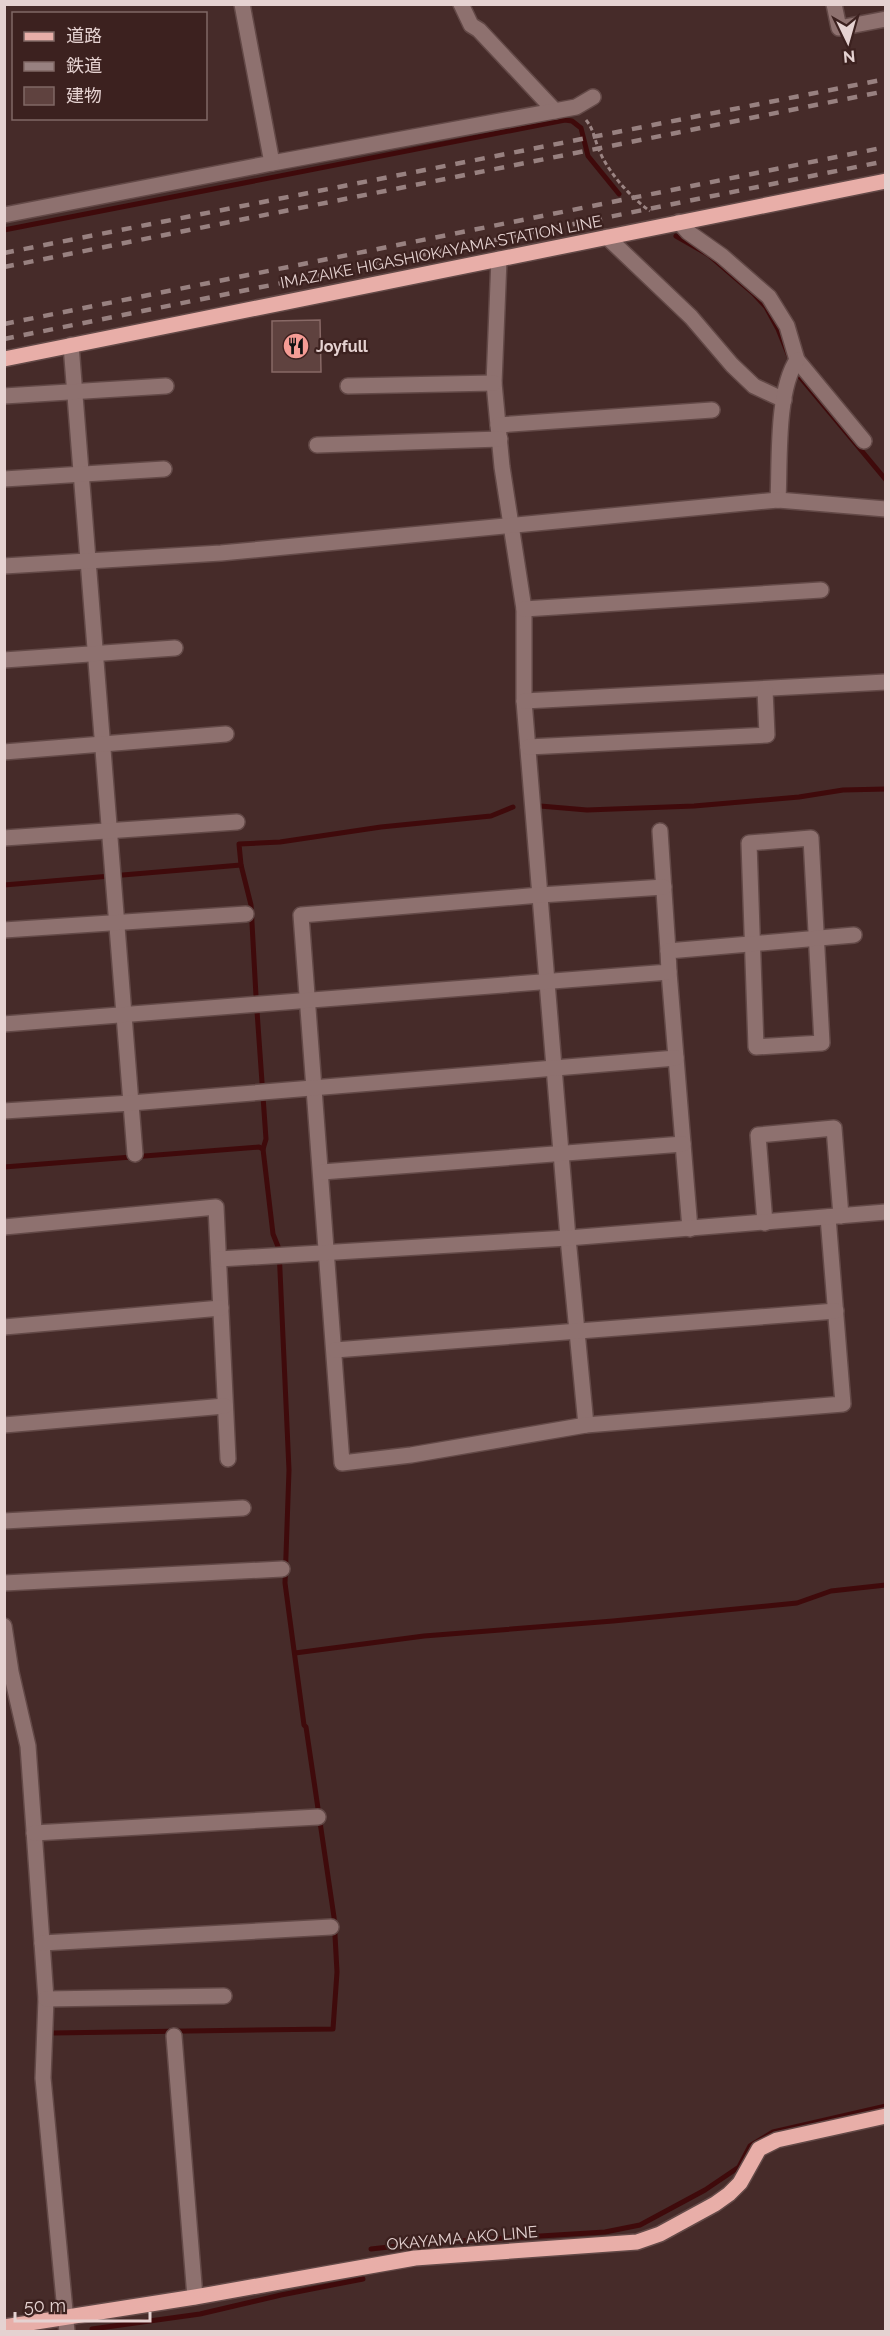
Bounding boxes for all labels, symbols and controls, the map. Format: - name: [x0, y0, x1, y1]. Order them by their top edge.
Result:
- legend: [12, 12, 207, 120]
- north arrow: [818, 12, 878, 72]
- text: 道路: [66, 25, 102, 46]
- text: N: [842, 46, 856, 66]
- text: 鉄道: [66, 55, 102, 76]
- text: 建物: [66, 85, 102, 106]
- street label: IMAZAIKE HIGASHIOKAYAMA STATION LINE: [279, 211, 604, 293]
- restaurant icon: Joyfull: [281, 331, 311, 361]
- place label: Joyfull: [316, 337, 369, 356]
- street label: OKAYAMA AKO LINE: [386, 2222, 539, 2254]
- scale bar: [15, 2285, 150, 2323]
- text: 50 m: [24, 2295, 66, 2316]

